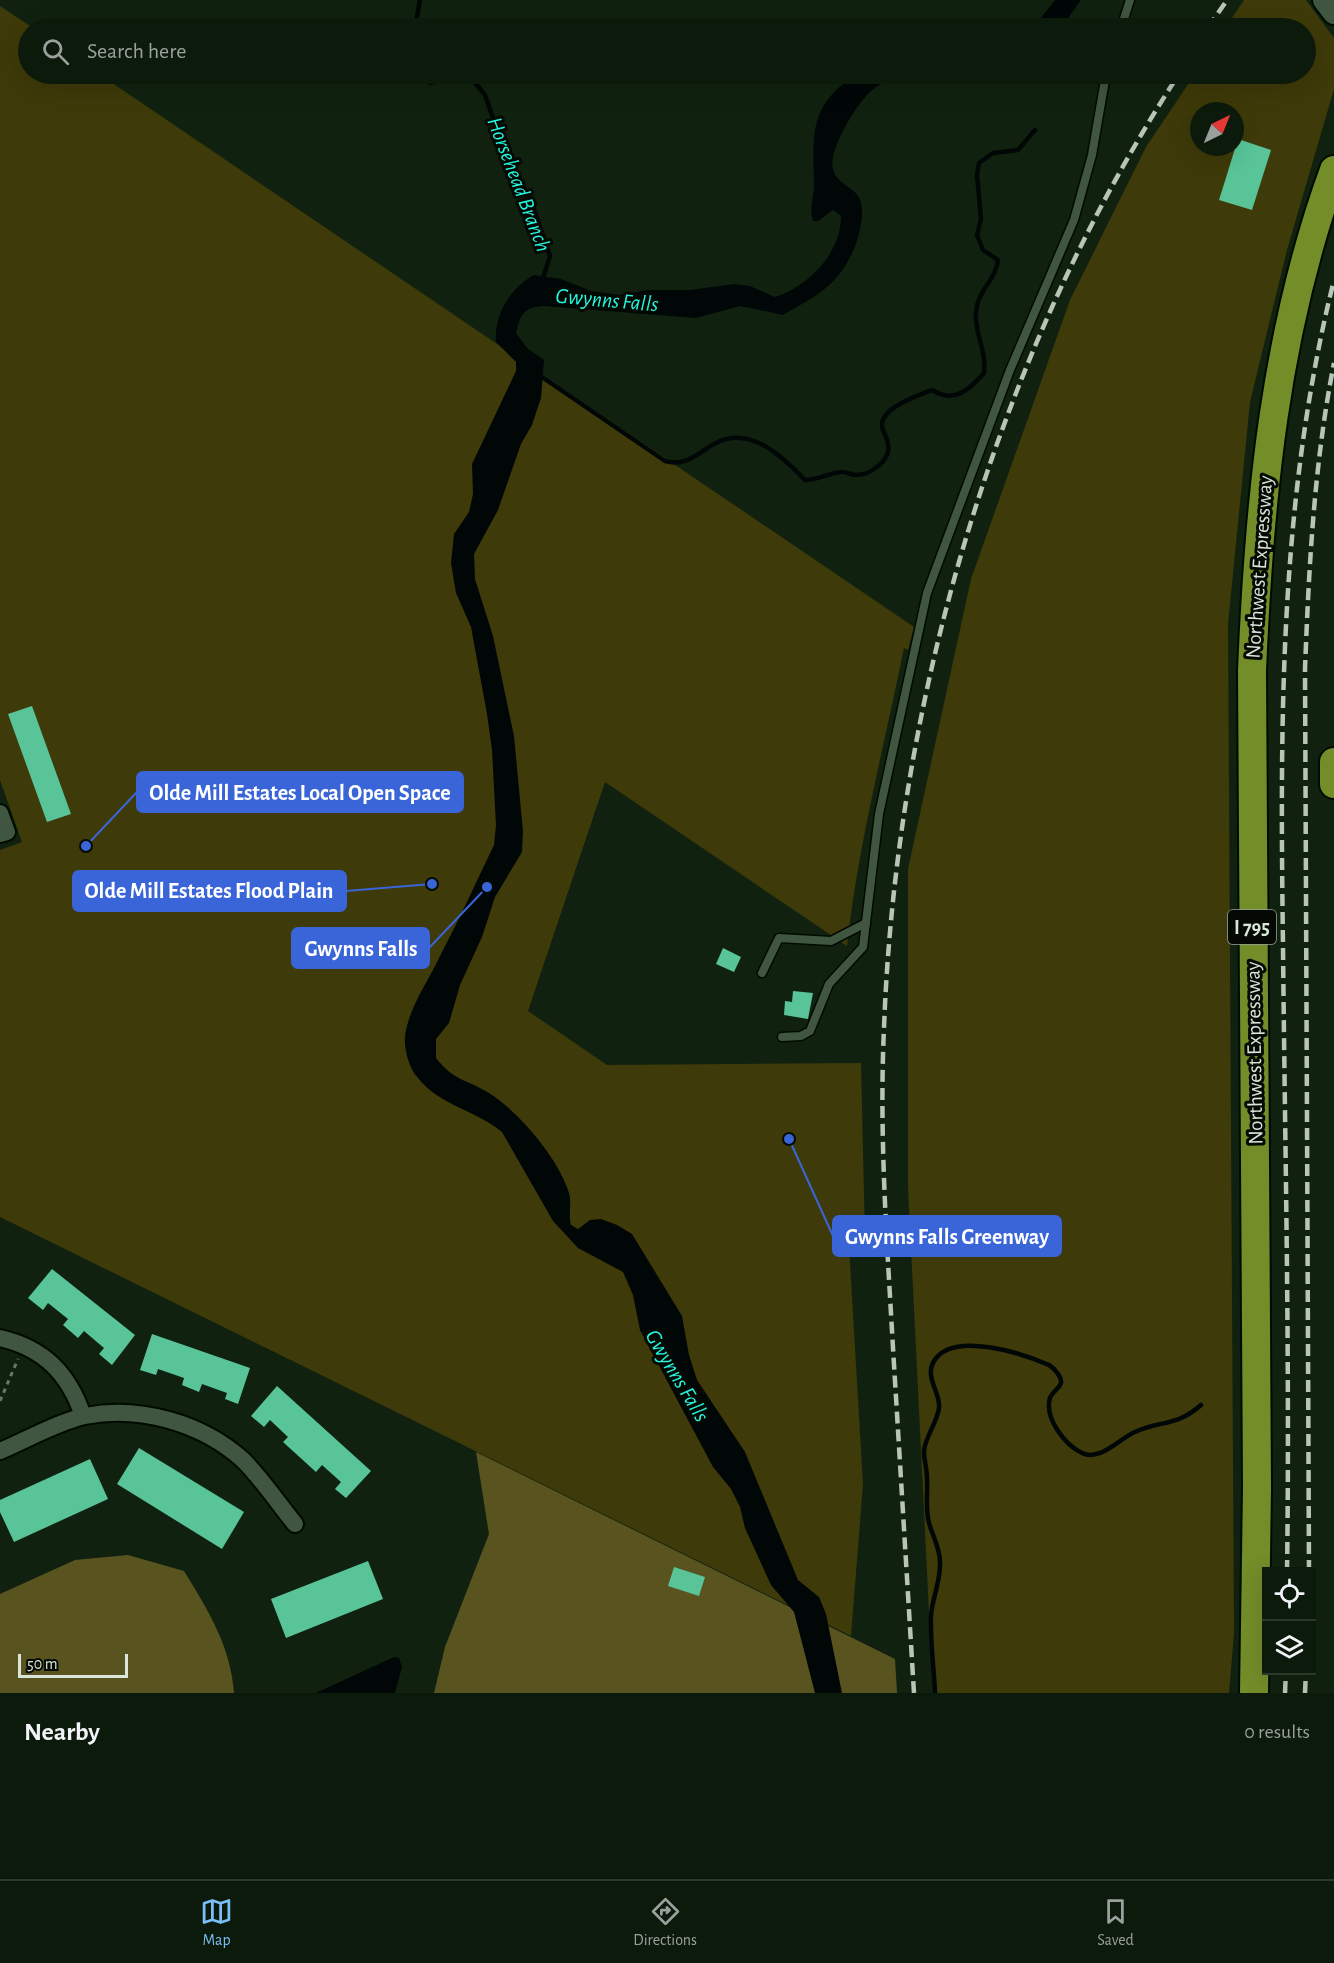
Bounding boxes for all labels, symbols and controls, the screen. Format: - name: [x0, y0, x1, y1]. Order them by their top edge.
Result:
- search box: [18, 18, 1316, 84]
- icon: search: [39, 35, 72, 68]
- text: Search here: [87, 40, 186, 62]
- north arrow: [1190, 102, 1244, 156]
- water label: Horsehead Branch: [483, 114, 555, 255]
- water label: Gwynns Falls: [555, 285, 659, 315]
- street label: Northwest Expressway: [1243, 475, 1276, 659]
- callout: Olde Mill Estates Local Open Space: [137, 772, 463, 812]
- text: Olde Mill Estates Local Open Space: [149, 782, 451, 804]
- callout: Olde Mill Estates Flood Plain: [73, 871, 346, 911]
- text: Olde Mill Estates Flood Plain: [84, 880, 334, 902]
- road number: I 795: [1228, 910, 1276, 944]
- callout: Gwynns Falls: [292, 928, 429, 968]
- text: Gwynns Falls: [305, 938, 417, 961]
- street label: Northwest Expressway: [1242, 961, 1267, 1145]
- callout: Gwynns Falls Greenway: [833, 1216, 1061, 1256]
- text: Gwynns Falls Greenway: [845, 1226, 1049, 1249]
- water label: Gwynns Falls: [641, 1326, 713, 1425]
- map controls: [1262, 1567, 1316, 1675]
- button: locate: [1262, 1567, 1316, 1621]
- button: layers: [1262, 1621, 1316, 1675]
- scale bar: [18, 1651, 128, 1678]
- text: 50 m: [27, 1656, 58, 1672]
- text: Nearby: [24, 1719, 100, 1745]
- text: 0 results: [1244, 1722, 1310, 1742]
- tab: Map: [200, 1895, 233, 1950]
- tab: Directions: [633, 1895, 697, 1950]
- tab: Saved: [1097, 1895, 1134, 1950]

